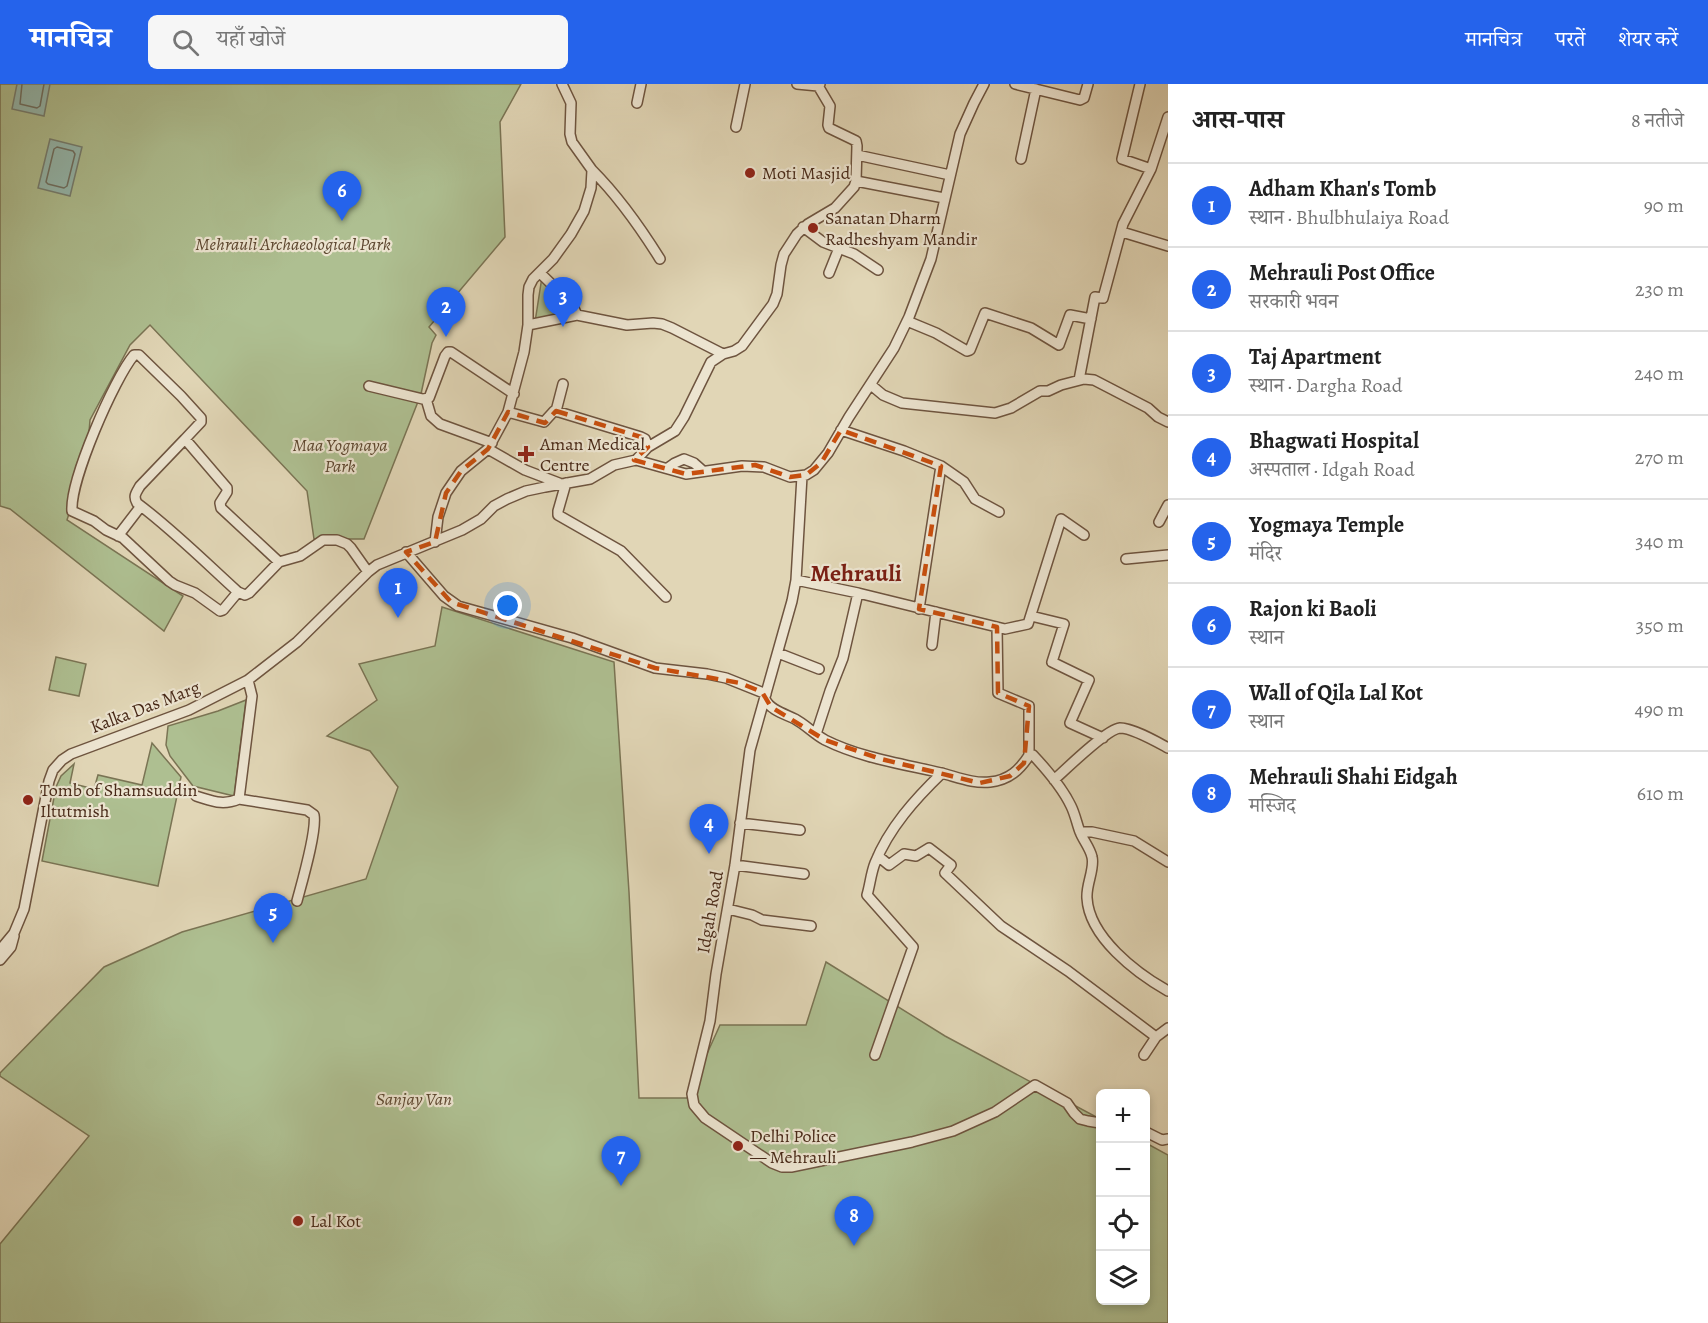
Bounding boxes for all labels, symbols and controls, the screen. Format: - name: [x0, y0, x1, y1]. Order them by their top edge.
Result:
- search box: [148, 15, 568, 69]
- text: मानचित्र: [30, 19, 112, 57]
- text: यहाँ खोजें: [217, 24, 285, 54]
- text: मानचित्र: [1465, 25, 1522, 53]
- text: परतें: [1555, 25, 1585, 53]
- text: शेयर करें: [1618, 25, 1678, 53]
- icon: search: [169, 26, 202, 59]
- text: आस-पास: [1192, 102, 1284, 137]
- text: 8 नतीजे: [1631, 107, 1684, 134]
- place label: Moti Masjid: [762, 161, 851, 185]
- marker: Moti Masjid: [743, 166, 757, 180]
- pin: 6: [322, 172, 362, 221]
- text: Adham Khan's Tomb: [1249, 174, 1436, 204]
- text: 1: [1208, 192, 1215, 219]
- text: 90 m: [1644, 192, 1684, 219]
- text: स्थान · Bhulbhulaiya Road: [1249, 204, 1449, 231]
- place label: Sanatan Dharm Radheshyam Mandir: [825, 206, 978, 251]
- marker: Sanatan Dharm Radheshyam Mandir: [806, 221, 820, 235]
- park label: Mehrauli Archaeological Park: [195, 232, 391, 256]
- text: Mehrauli Post Office: [1249, 258, 1435, 288]
- text: 2: [1207, 276, 1216, 303]
- text: 230 m: [1635, 276, 1684, 303]
- pin: 3: [544, 278, 582, 327]
- pin: 2: [426, 288, 466, 337]
- text: सरकारी भवन: [1249, 288, 1338, 315]
- text: Taj Apartment: [1249, 342, 1382, 372]
- text: 3: [1207, 360, 1216, 387]
- text: 240 m: [1634, 360, 1684, 387]
- text: स्थान · Dargha Road: [1249, 372, 1402, 399]
- text: Bhagwati Hospital: [1249, 426, 1419, 456]
- place label: Aman Medical Centre: [539, 432, 645, 477]
- park label: Maa Yogmaya Park: [292, 433, 388, 478]
- text: 4: [1207, 444, 1216, 471]
- text: 270 m: [1635, 444, 1684, 471]
- marker: Aman Medical Centre: [517, 445, 535, 463]
- text: अस्पताल · Idgah Road: [1249, 456, 1415, 483]
- text: Yogmaya Temple: [1249, 510, 1404, 540]
- text: 5: [1207, 528, 1216, 555]
- text: 340 m: [1635, 528, 1684, 555]
- text: मंदिर: [1249, 540, 1282, 567]
- district label: Mehrauli: [810, 557, 902, 589]
- pin: 1: [378, 568, 418, 618]
- your location: [493, 591, 522, 620]
- text: Rajon ki Baoli: [1249, 594, 1377, 624]
- text: 6: [1207, 612, 1216, 639]
- text: 350 m: [1636, 612, 1684, 639]
- text: स्थान: [1249, 624, 1284, 651]
- street label: Kalka Das Marg: [87, 675, 203, 739]
- text: Wall of Qila Lal Kot: [1249, 678, 1423, 708]
- text: 7: [1207, 696, 1216, 723]
- text: 490 m: [1635, 696, 1684, 723]
- text: स्थान: [1249, 708, 1284, 735]
- text: Mehrauli Shahi Eidgah: [1249, 762, 1458, 792]
- place label: Tomb of Shamsuddin Iltutmish: [40, 778, 198, 823]
- text: 8: [1207, 780, 1216, 807]
- text: 610 m: [1637, 780, 1684, 807]
- text: मस्जिद: [1249, 792, 1296, 819]
- marker: Tomb of Shamsuddin Iltutmish: [21, 793, 35, 807]
- pin: 4: [690, 804, 728, 854]
- street label: Idgah Road: [691, 868, 729, 955]
- pin: 5: [254, 894, 292, 943]
- park label: Sanjay Van: [376, 1087, 452, 1111]
- map controls: [1096, 1089, 1150, 1305]
- button: +: [1096, 1089, 1150, 1143]
- place label: Delhi Police — Mehrauli: [749, 1124, 837, 1169]
- pin: 7: [602, 1136, 640, 1186]
- marker: Delhi Police — Mehrauli: [731, 1139, 745, 1153]
- button: −: [1096, 1143, 1150, 1197]
- pin: 8: [834, 1196, 874, 1246]
- button: locate: [1096, 1197, 1150, 1251]
- place label: Lal Kot: [310, 1209, 361, 1233]
- marker: Lal Kot: [291, 1214, 305, 1228]
- button: layers: [1096, 1251, 1150, 1305]

